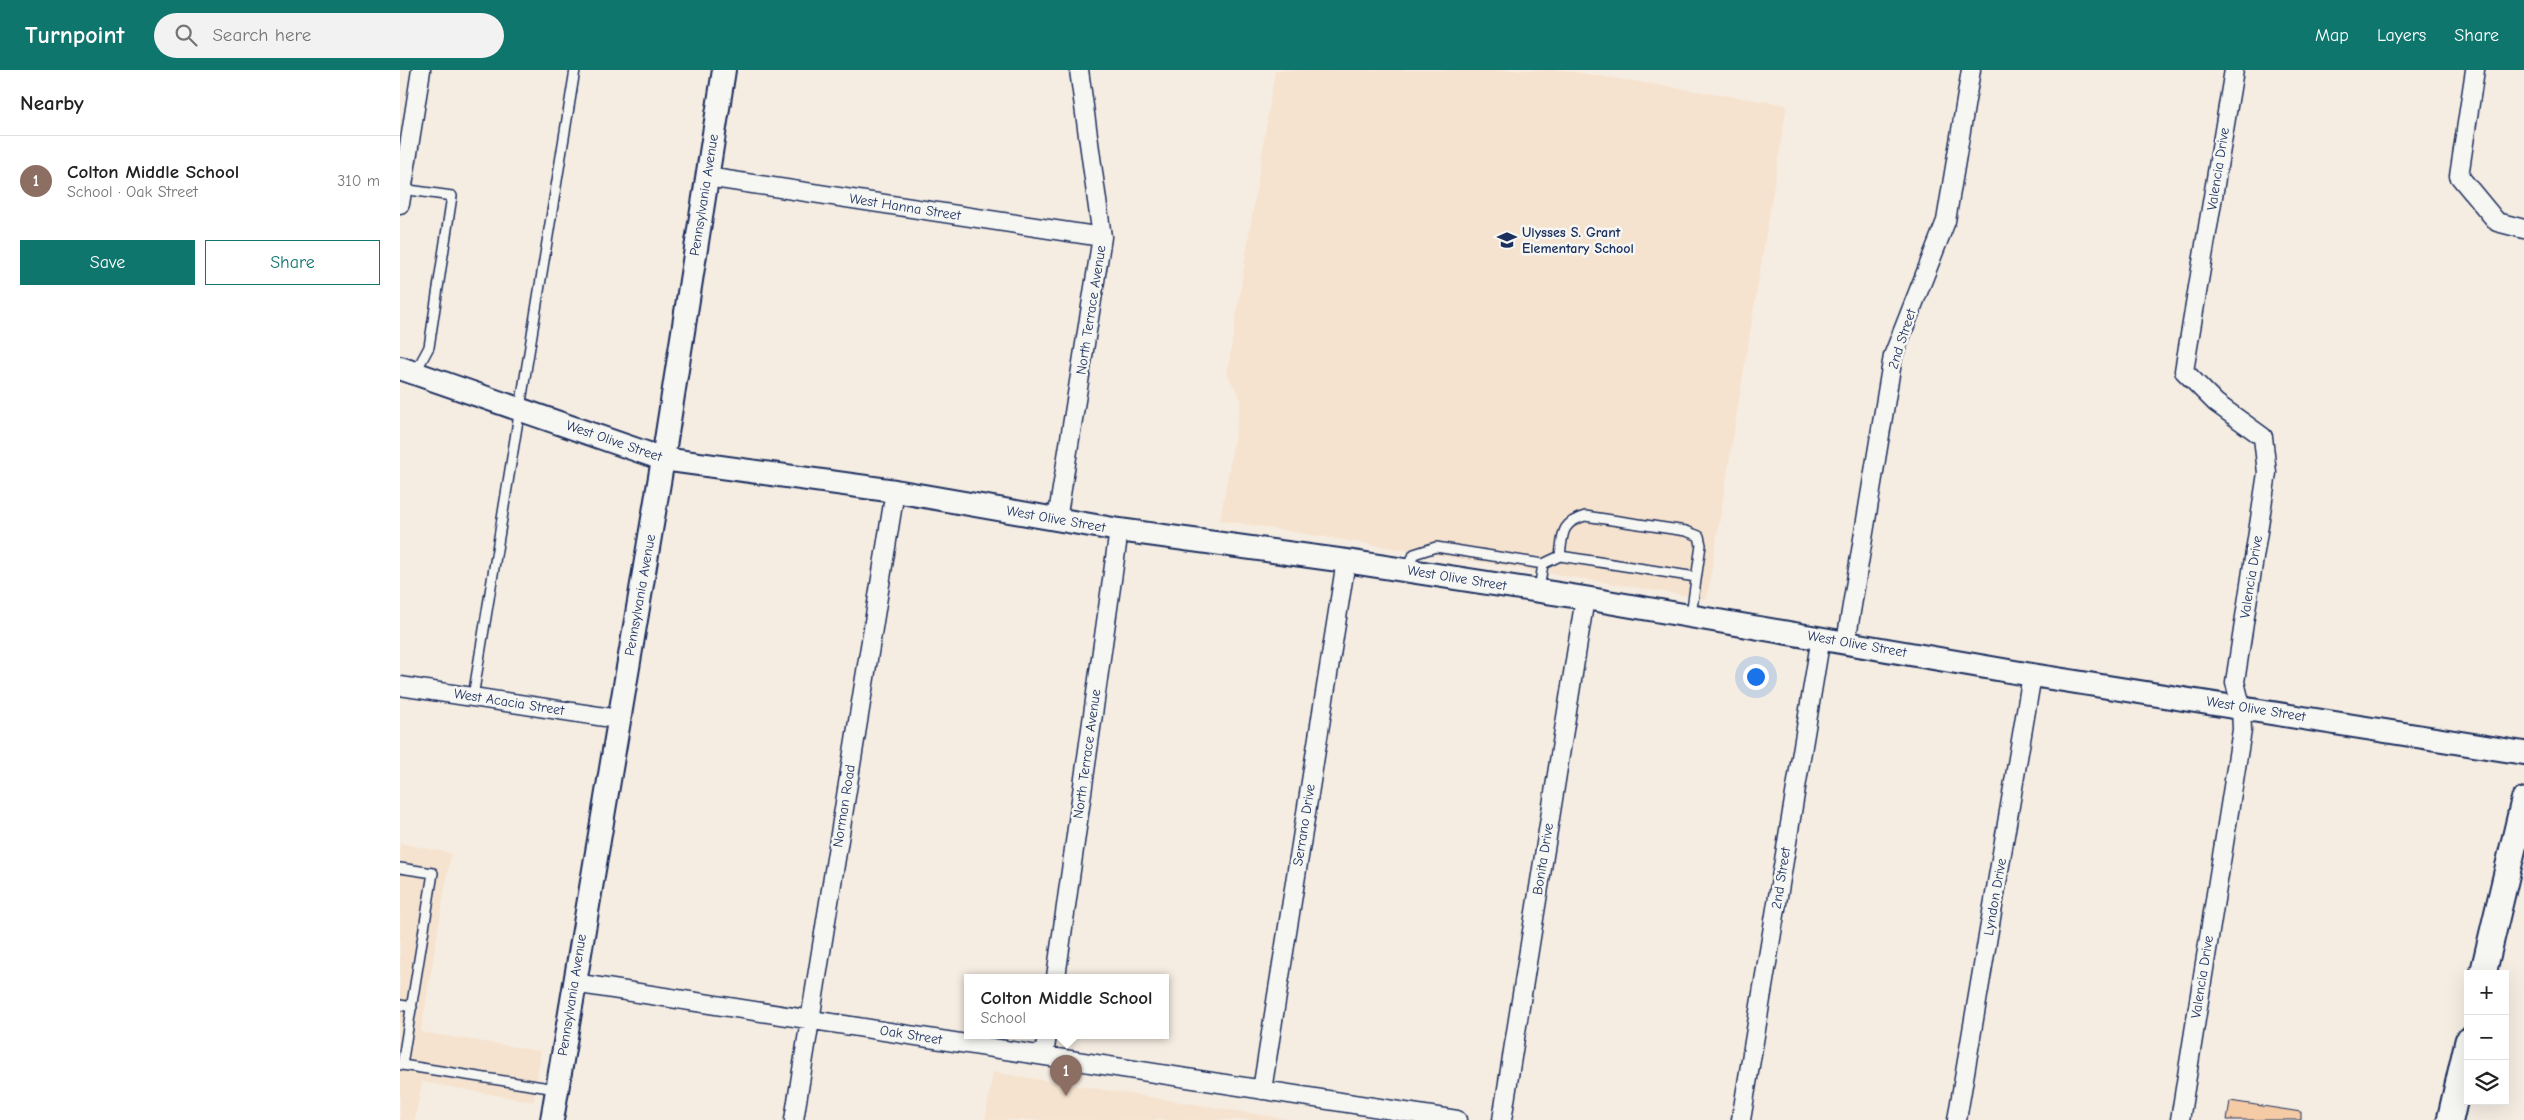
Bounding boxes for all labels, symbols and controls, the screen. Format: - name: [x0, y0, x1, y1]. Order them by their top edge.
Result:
- search box: [154, 13, 504, 58]
- text: Turnpoint: [25, 21, 124, 49]
- icon: search: [172, 21, 200, 49]
- text: Search here: [212, 24, 311, 46]
- text: Map: [2315, 25, 2349, 46]
- text: Layers: [2377, 25, 2426, 46]
- text: Share: [2454, 25, 2499, 46]
- text: Nearby: [20, 91, 84, 115]
- street label: Valencia Drive: [2203, 126, 2233, 212]
- street label: Pennsylvania Avenue: [686, 133, 722, 257]
- text: Colton Middle School: [67, 161, 239, 183]
- text: 1: [33, 172, 39, 190]
- text: 310 m: [337, 172, 380, 190]
- text: School · Oak Street: [67, 183, 198, 201]
- street label: West Hanna Street: [848, 190, 963, 224]
- place label: Ulysses S. Grant Elementary School: [1522, 224, 1634, 257]
- school or university icon: Ulysses S. Grant Elementary School: [1496, 229, 1518, 251]
- button: Save: [20, 240, 195, 285]
- button: Share: [205, 240, 380, 285]
- street label: North Terrace Avenue: [1072, 244, 1110, 376]
- street label: 2nd Street: [1884, 306, 1920, 371]
- street label: West Olive Street: [564, 417, 665, 466]
- street label: West Olive Street: [1005, 502, 1108, 536]
- street label: Pennsylvania Avenue: [621, 533, 659, 657]
- street label: Valencia Drive: [2236, 534, 2266, 620]
- street label: West Olive Street: [1406, 562, 1509, 594]
- street label: West Olive Street: [1806, 627, 1909, 661]
- your location: [1743, 664, 1769, 690]
- street label: West Acacia Street: [453, 685, 566, 719]
- street label: North Terrace Avenue: [1069, 688, 1105, 820]
- street label: West Olive Street: [2205, 693, 2308, 725]
- street label: Norman Road: [829, 763, 859, 849]
- street label: Serrano Drive: [1289, 783, 1319, 867]
- street label: Bonita Drive: [1529, 822, 1557, 896]
- street label: 2nd Street: [1768, 845, 1794, 910]
- street label: Lyndon Drive: [1980, 857, 2010, 937]
- street label: Pennsylvania Avenue: [554, 933, 590, 1057]
- street label: Valencia Drive: [2187, 934, 2217, 1020]
- map controls: [2464, 970, 2509, 1105]
- button: +: [2464, 970, 2509, 1015]
- popup: [964, 974, 1169, 1039]
- text: Colton Middle School: [980, 987, 1153, 1009]
- text: School: [980, 1009, 1026, 1027]
- button: −: [2464, 1015, 2509, 1060]
- street label: Oak Street: [879, 1022, 944, 1048]
- pin: 1: [1050, 1055, 1082, 1096]
- button: layers: [2464, 1060, 2509, 1105]

